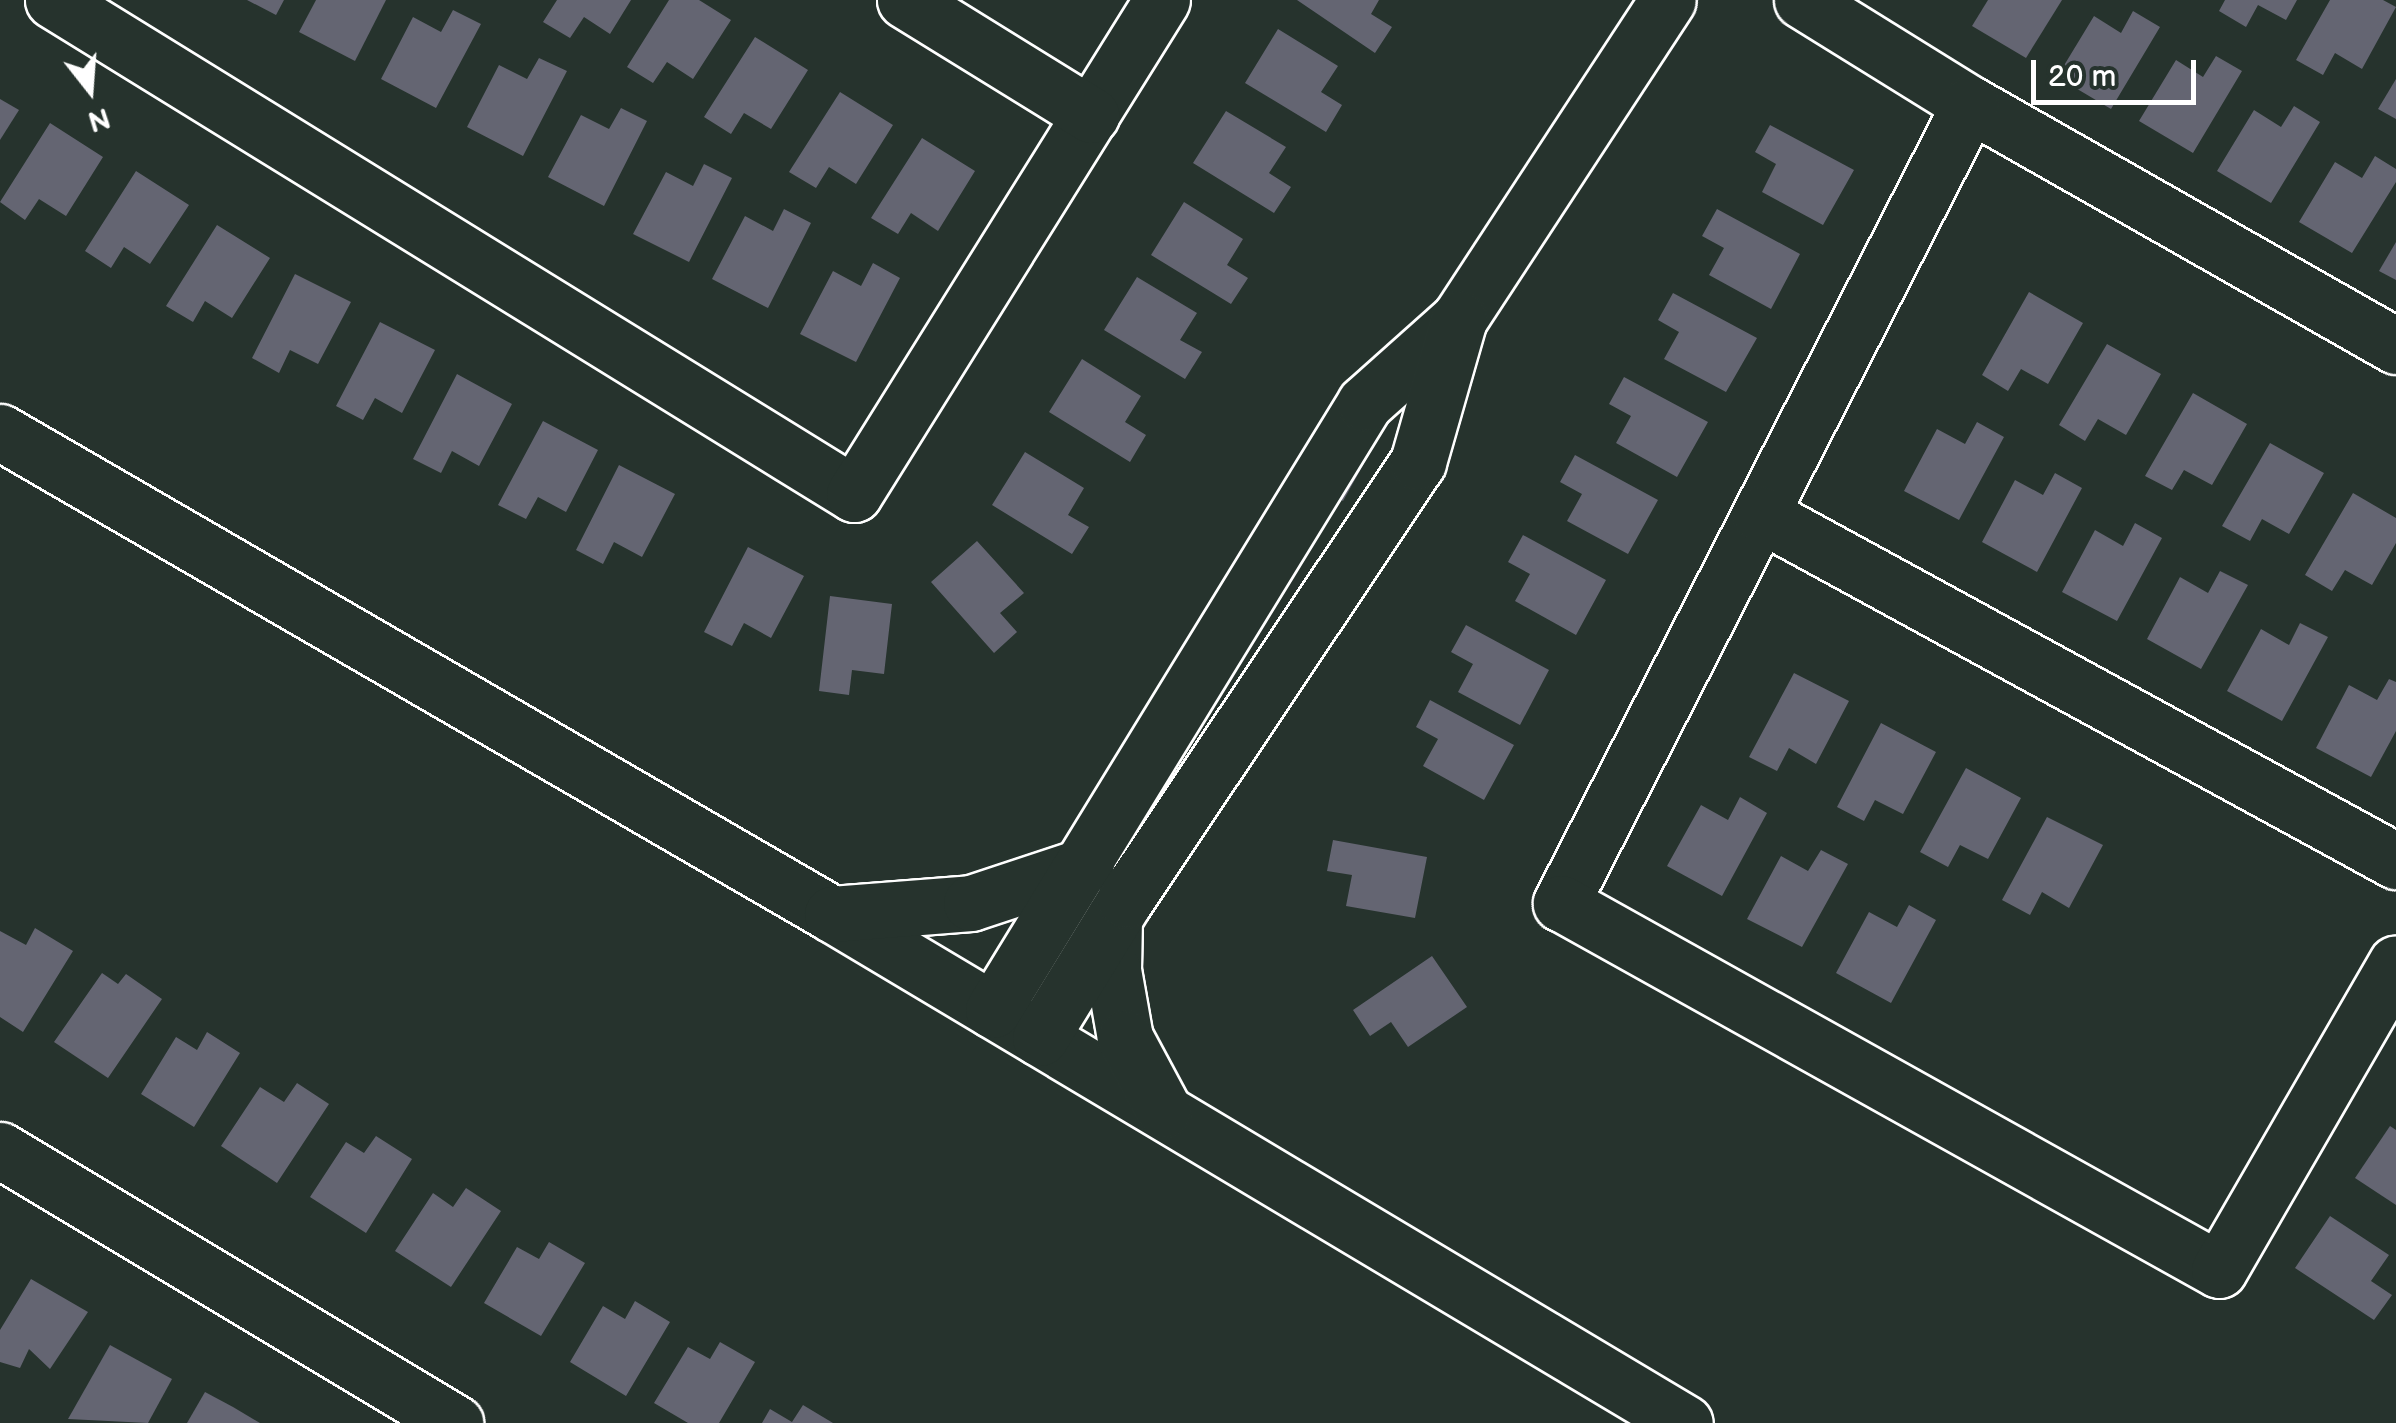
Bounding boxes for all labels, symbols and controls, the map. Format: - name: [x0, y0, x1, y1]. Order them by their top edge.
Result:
- north arrow: [40, 40, 140, 140]
- scale bar: [2036, 40, 2201, 102]
- text: 20 m: [2048, 59, 2116, 95]
- text: N: [84, 100, 114, 138]

